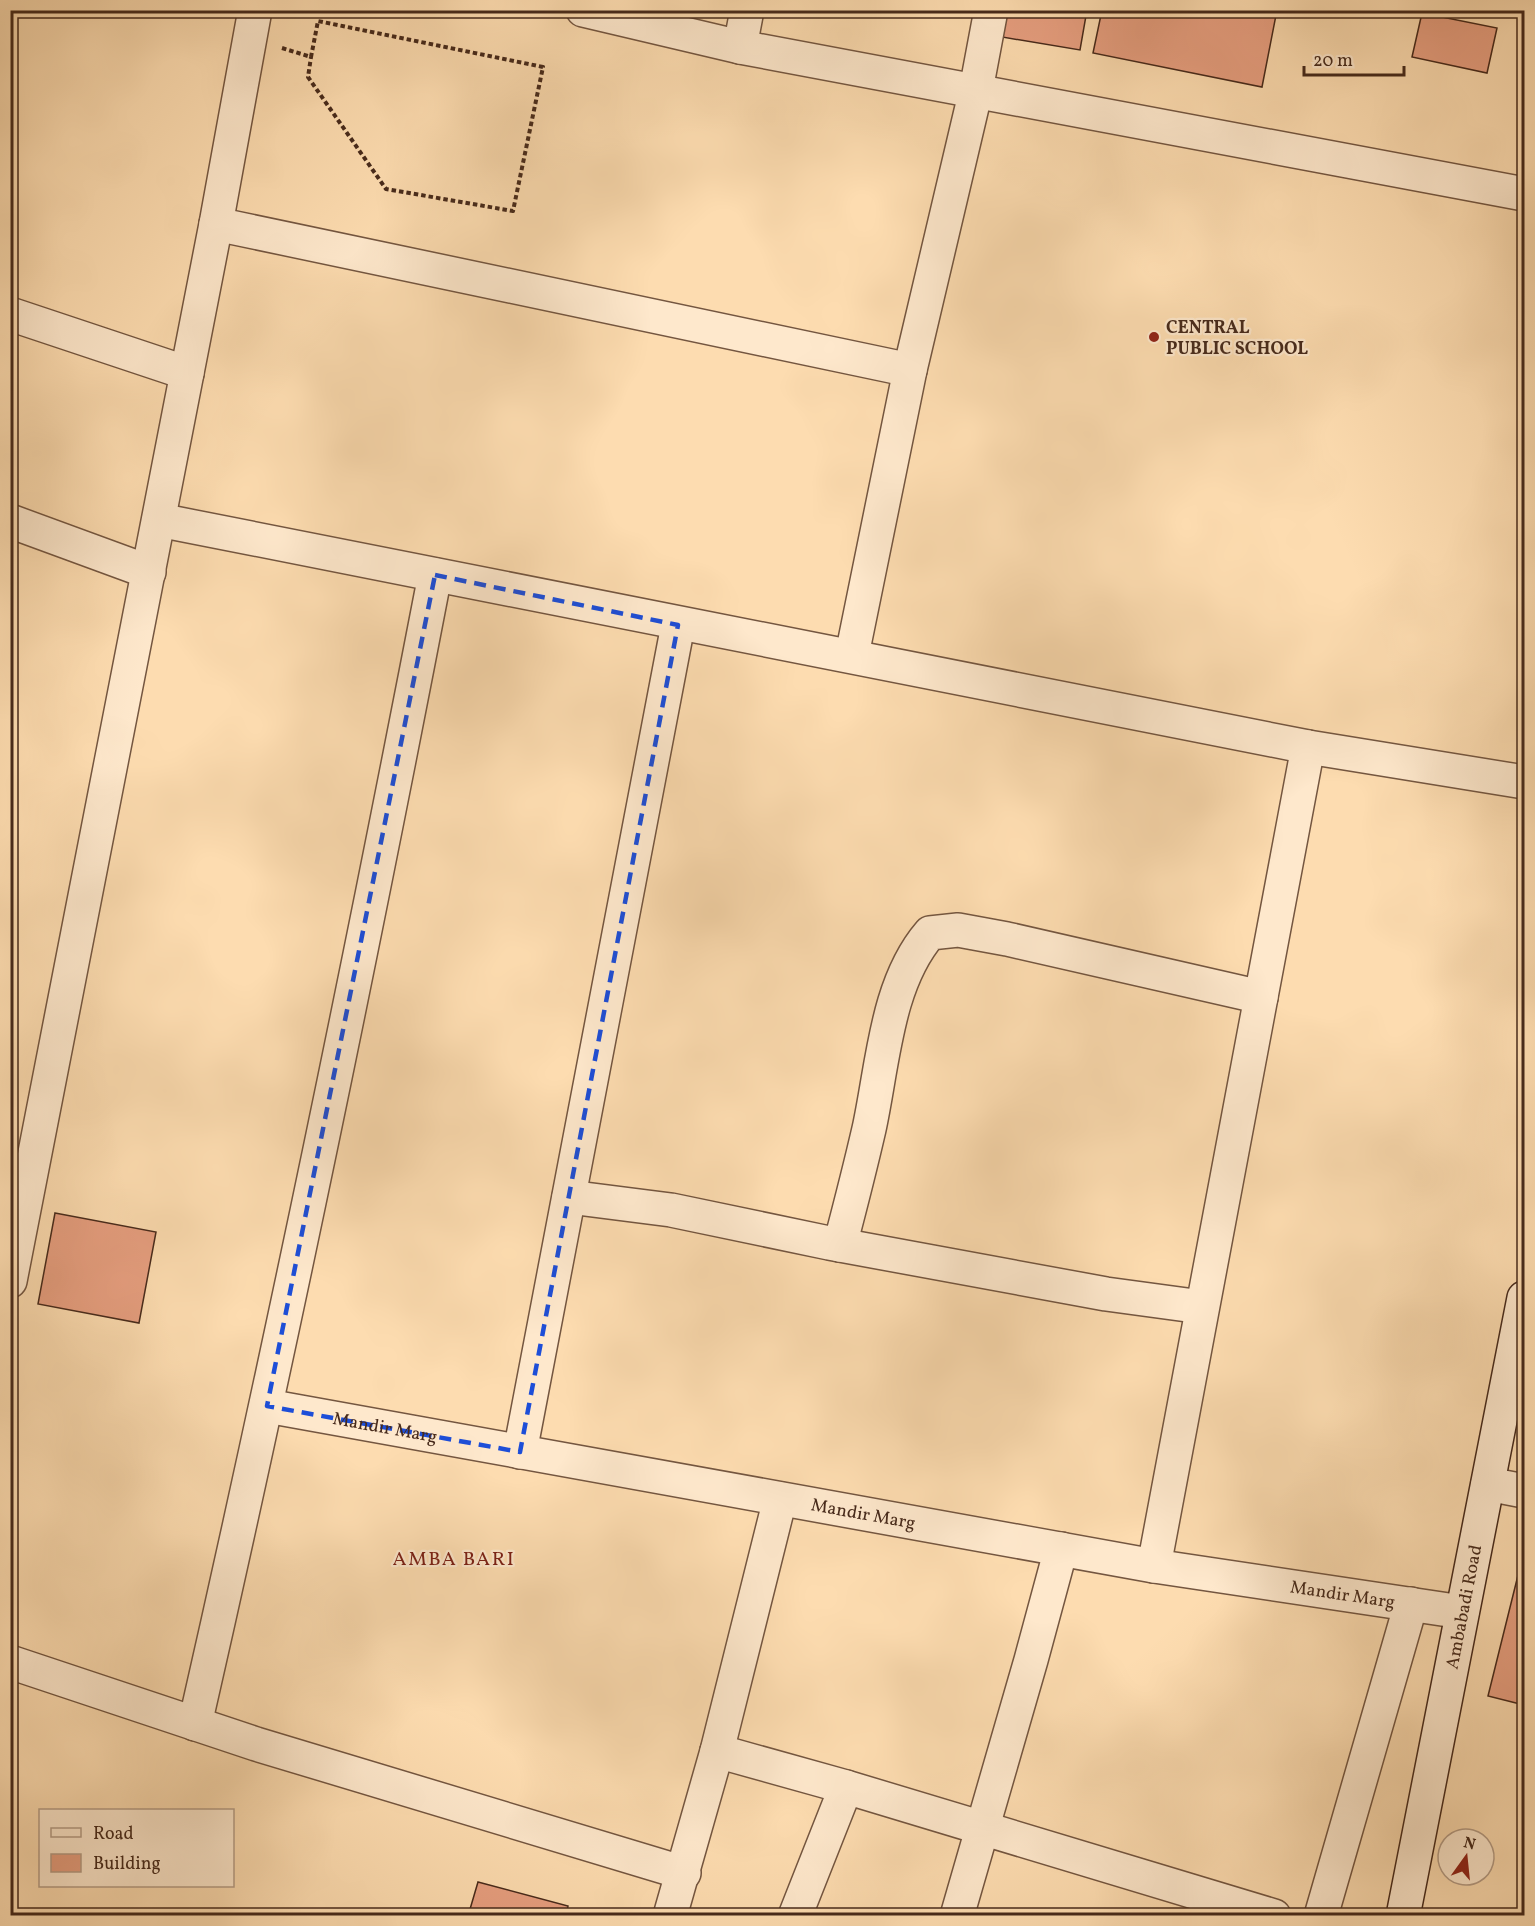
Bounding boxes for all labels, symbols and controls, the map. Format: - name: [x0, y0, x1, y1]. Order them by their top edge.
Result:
- scale bar: [1304, 39, 1404, 77]
- text: 20 m: [1313, 49, 1353, 74]
- place label: CENTRAL PUBLIC SCHOOL: [1166, 316, 1308, 362]
- marker: CENTRAL PUBLIC SCHOOL: [1147, 330, 1161, 344]
- street label: Mandir Marg: [331, 1407, 439, 1450]
- street label: Mandir Marg: [809, 1493, 917, 1537]
- street label: Ambabadi Road: [1441, 1543, 1489, 1671]
- district label: AMBA BARI: [393, 1546, 515, 1574]
- street label: Mandir Marg: [1288, 1575, 1396, 1616]
- legend: [39, 1809, 234, 1887]
- text: Road: [93, 1822, 134, 1847]
- north arrow: [1436, 1827, 1496, 1887]
- text: N: [1461, 1832, 1478, 1857]
- text: Building: [93, 1852, 161, 1877]

